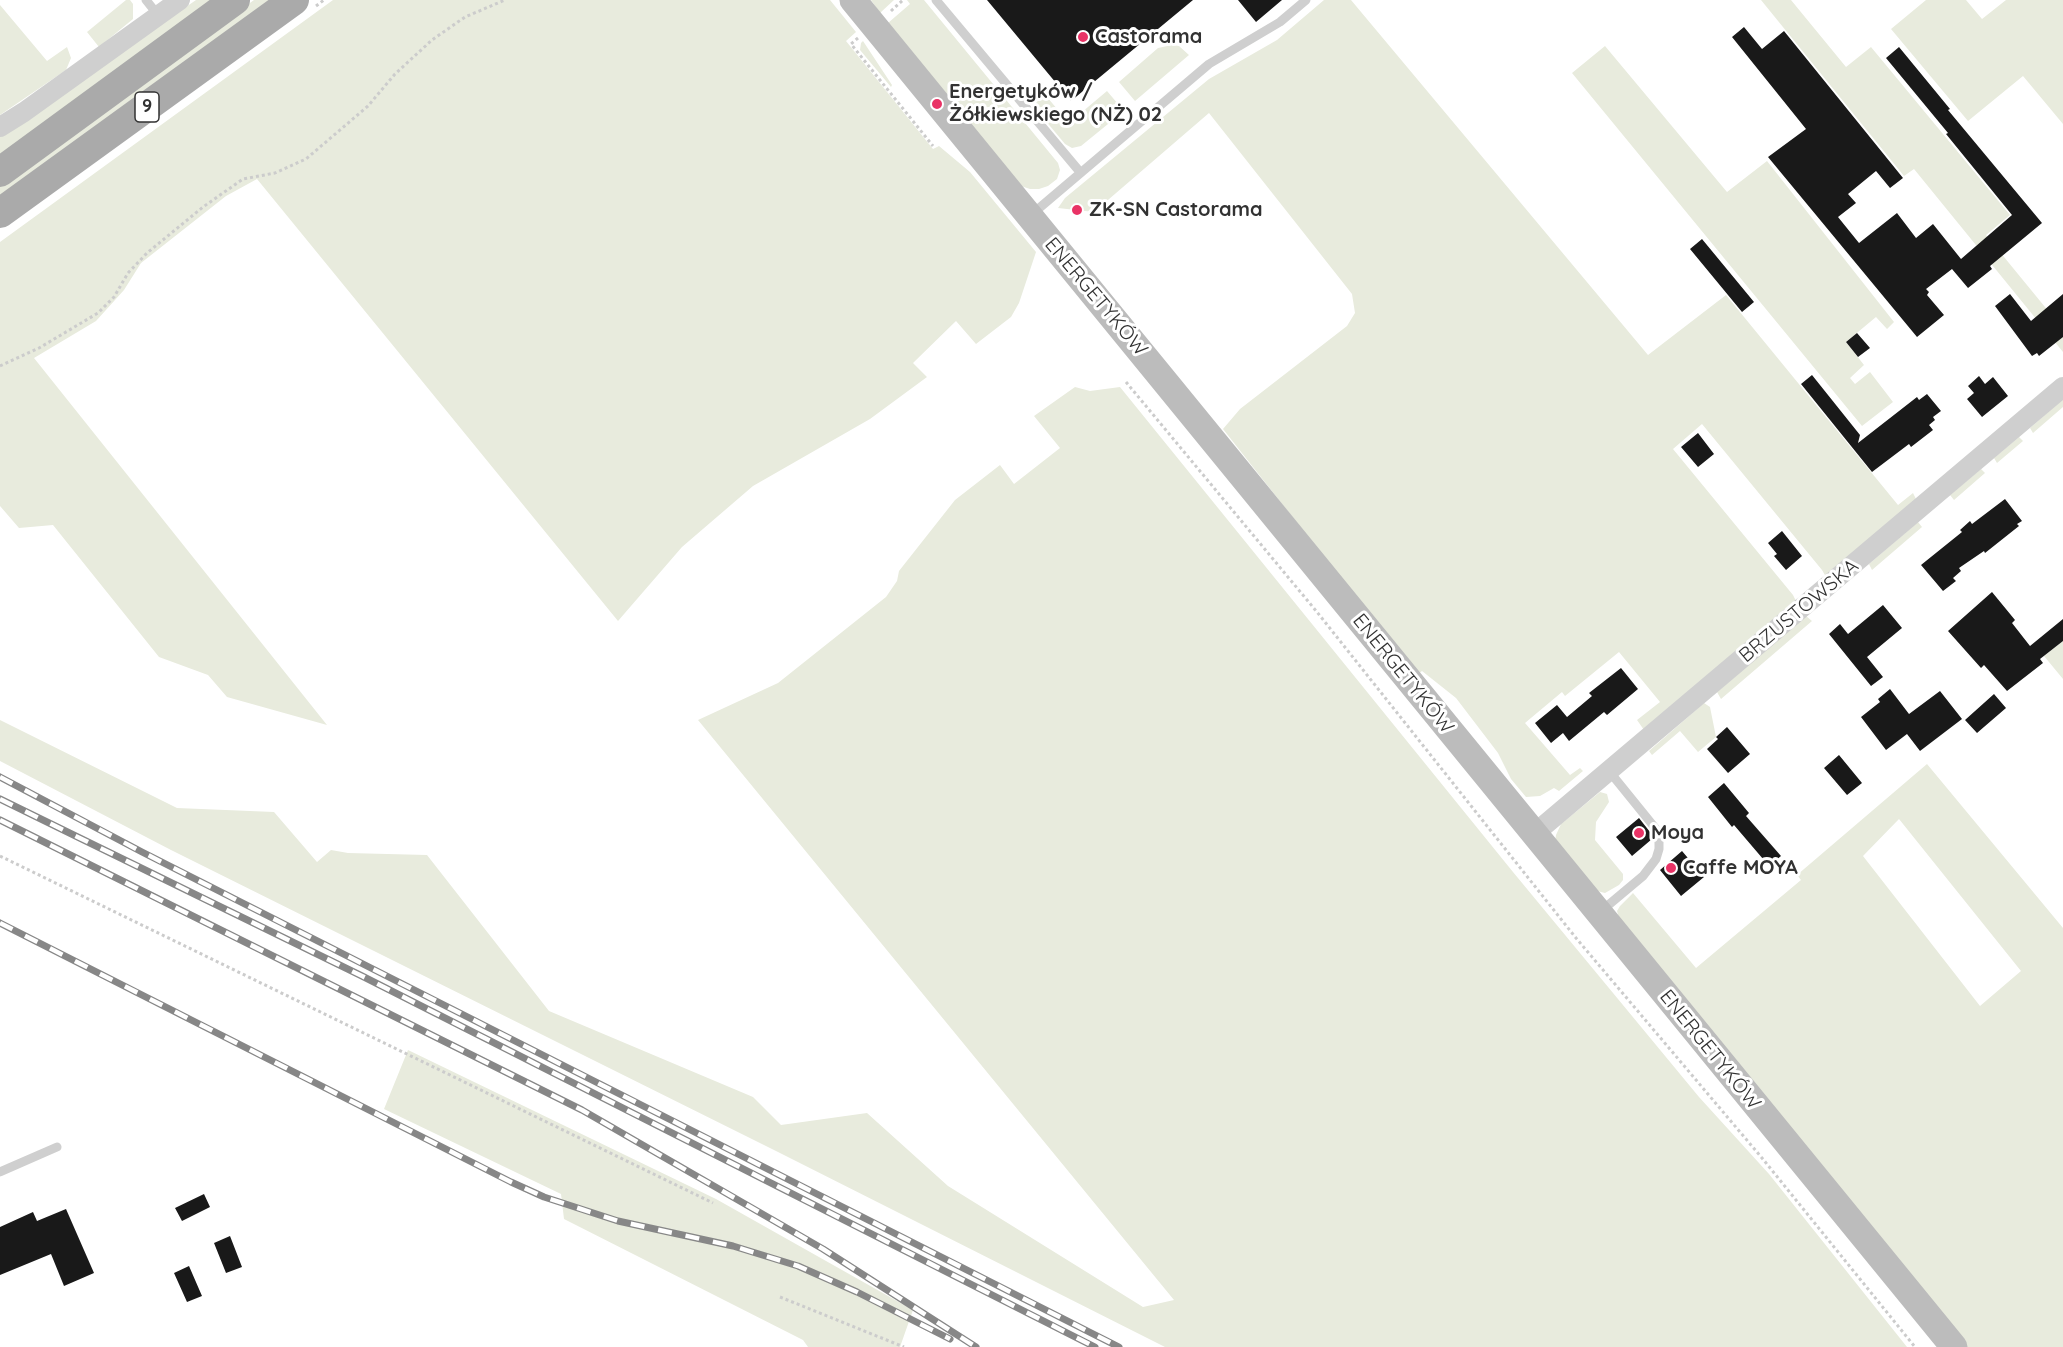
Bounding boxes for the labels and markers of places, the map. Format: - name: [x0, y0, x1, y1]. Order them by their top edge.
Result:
- place label: Castorama: [1095, 25, 1202, 49]
- marker: Castorama: [1076, 30, 1090, 44]
- place label: Energetyków / Żółkiewskiego (NŻ) 02: [949, 80, 1162, 127]
- marker: Energetyków / Żółkiewskiego (NŻ) 02: [930, 97, 944, 111]
- place label: ZK-SN Castorama: [1089, 198, 1263, 222]
- marker: ZK-SN Castorama: [1070, 203, 1084, 217]
- place label: Moya: [1651, 821, 1704, 845]
- marker: Moya: [1632, 826, 1646, 840]
- place label: Caffe MOYA: [1683, 856, 1798, 880]
- marker: Caffe MOYA: [1664, 861, 1678, 875]

